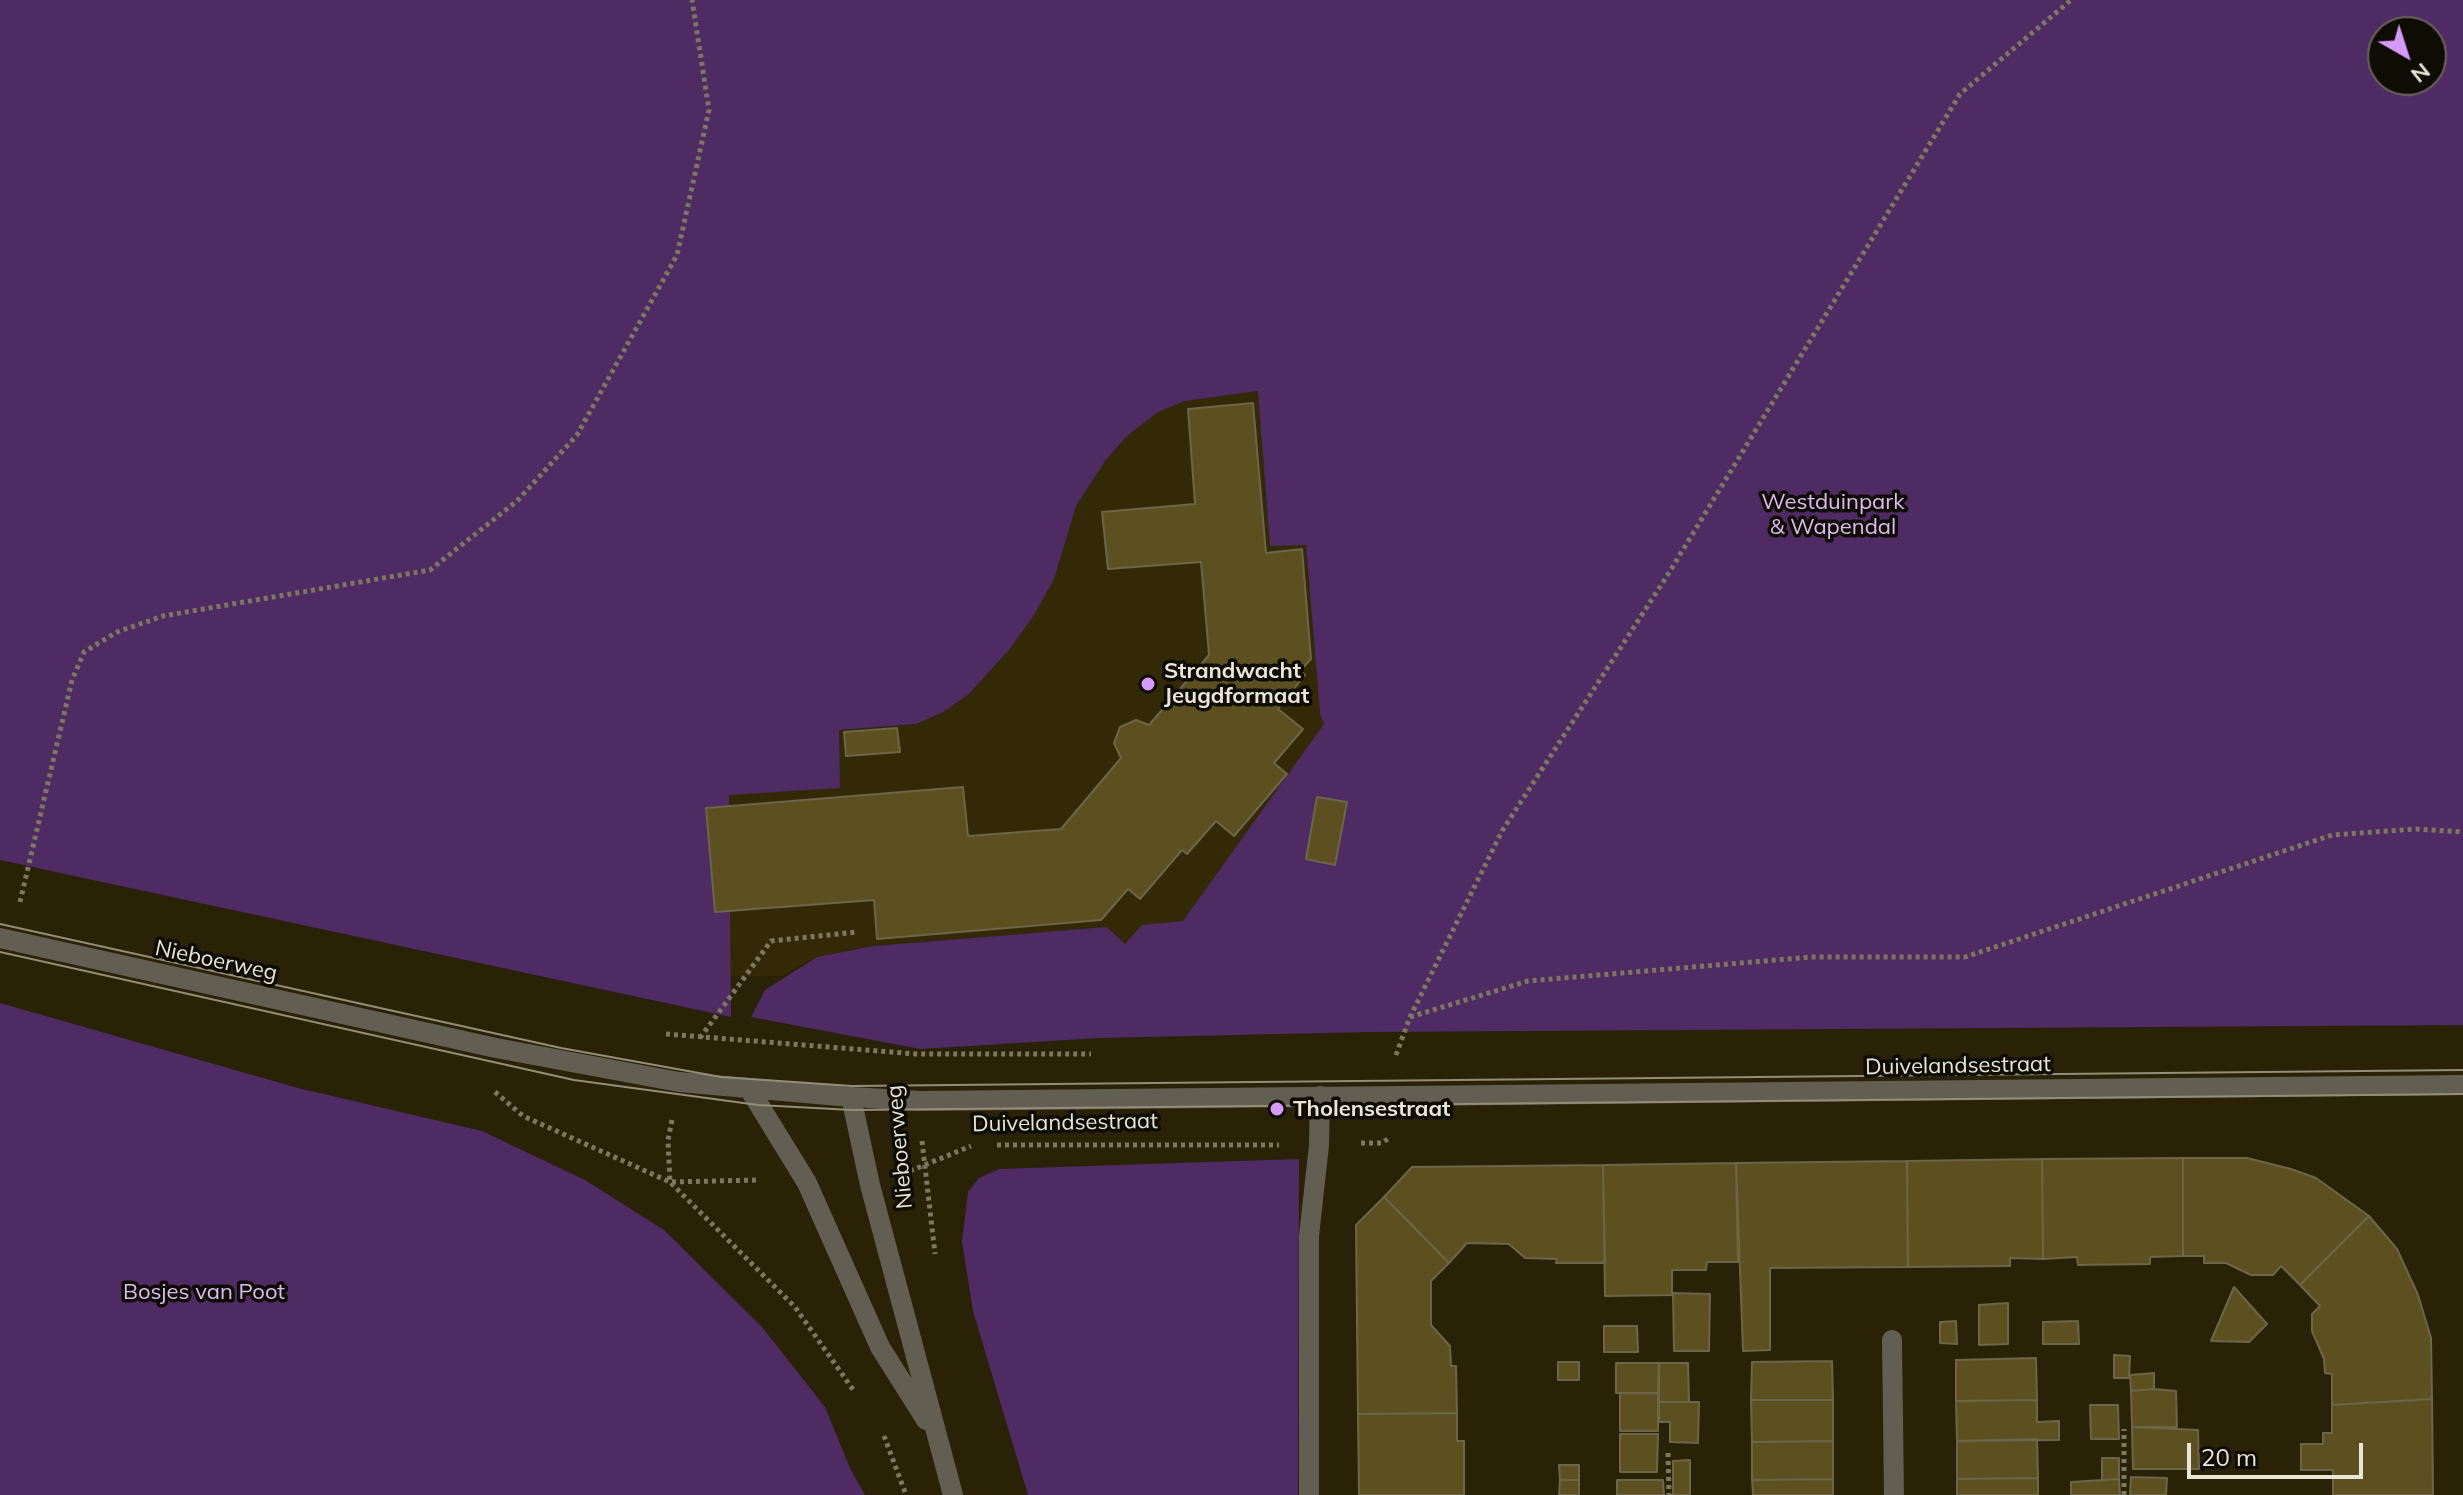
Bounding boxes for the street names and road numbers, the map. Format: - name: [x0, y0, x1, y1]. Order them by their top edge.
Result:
- street label: Nieboerweg: [153, 935, 279, 987]
- street label: Duivelandsestraat: [1865, 1051, 2051, 1081]
- street label: Nieboerweg: [881, 1084, 919, 1210]
- street label: Duivelandsestraat: [972, 1108, 1158, 1138]

